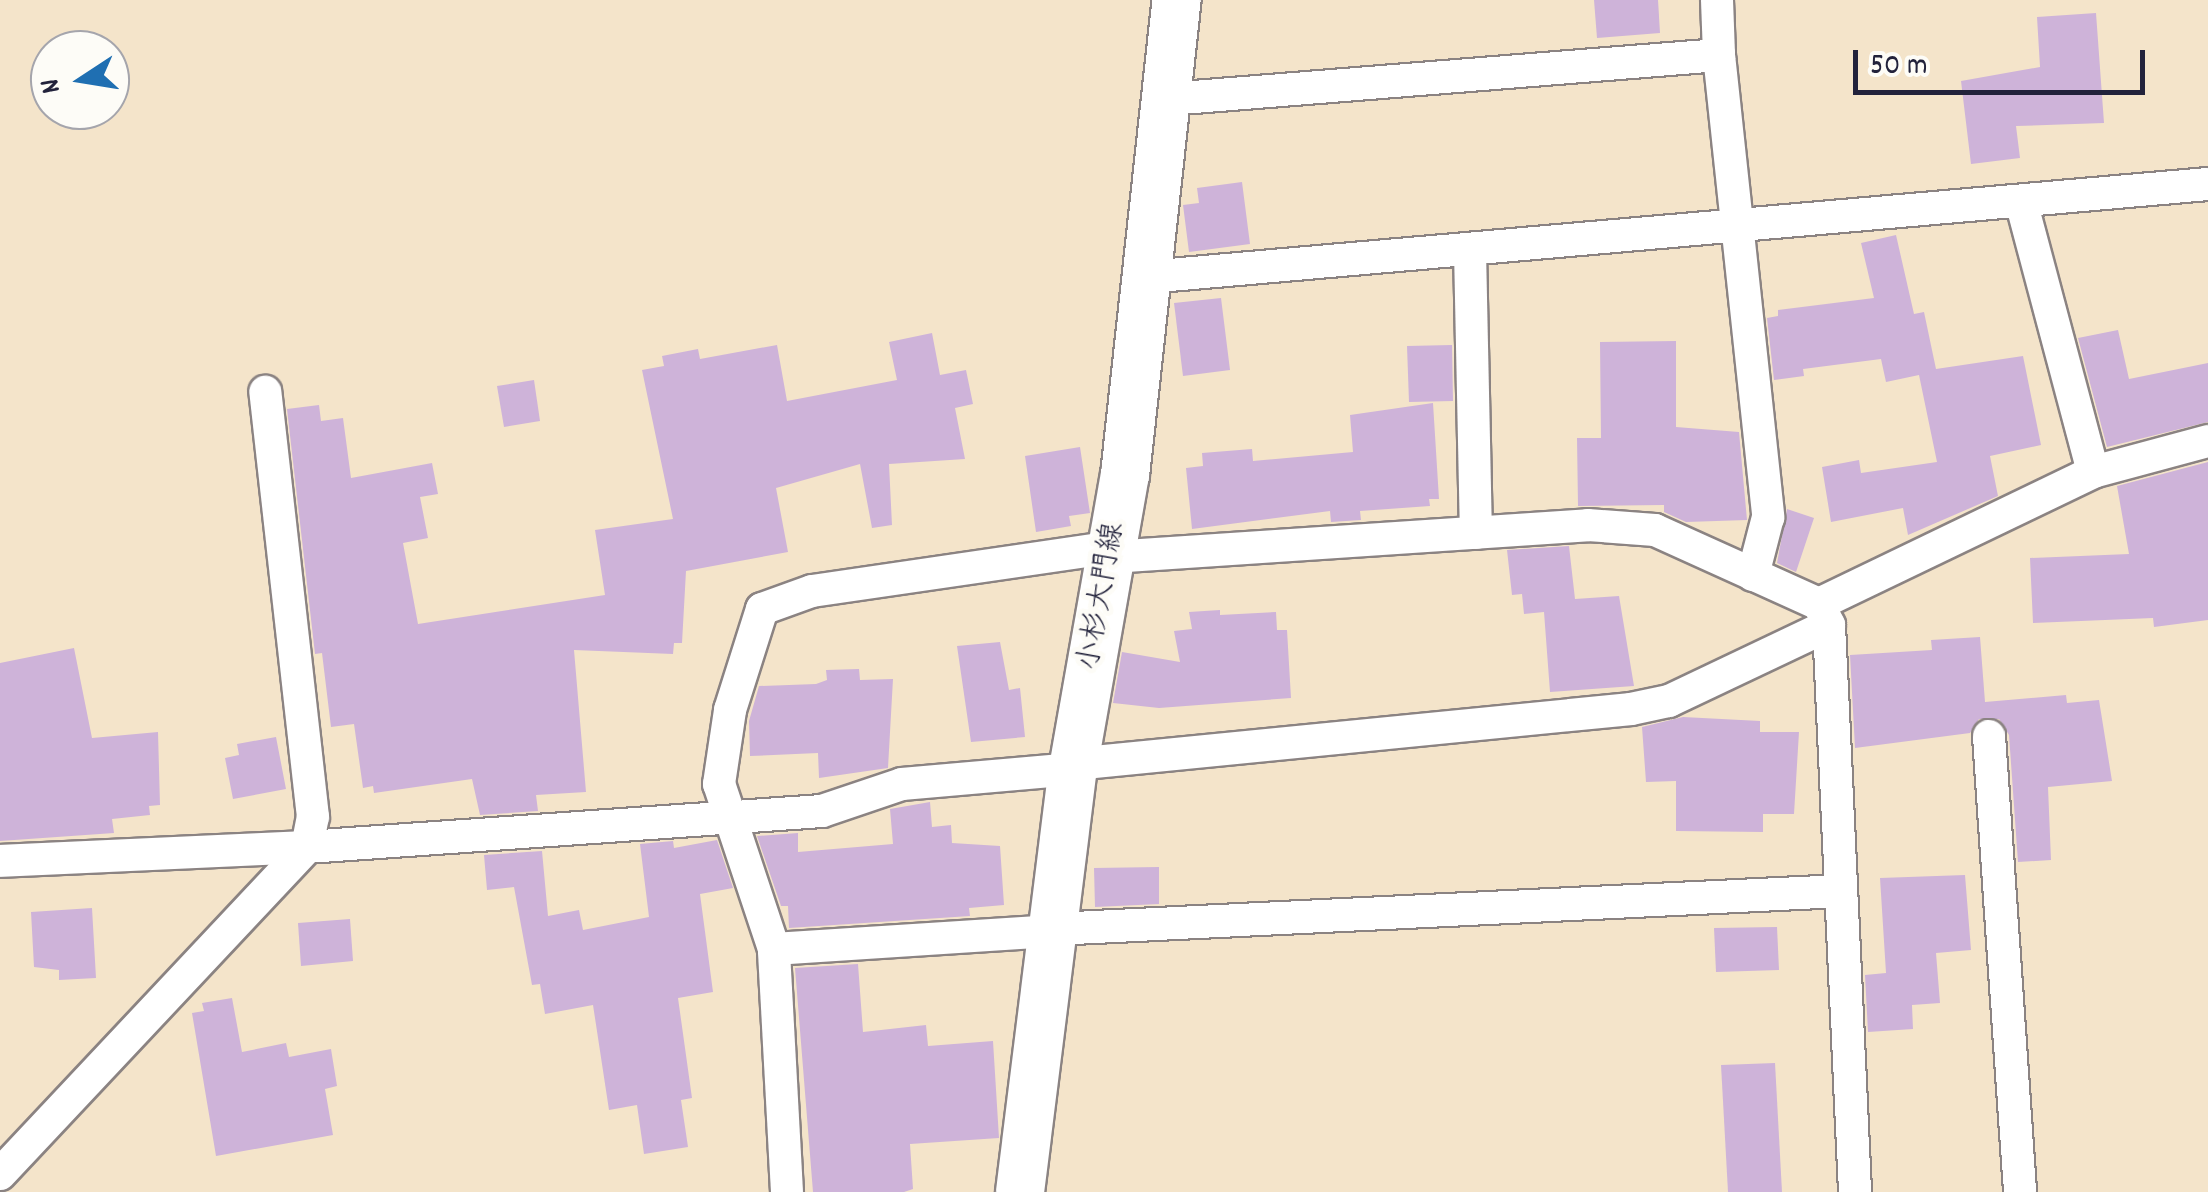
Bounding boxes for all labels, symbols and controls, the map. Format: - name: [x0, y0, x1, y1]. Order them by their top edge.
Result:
- north arrow: [30, 30, 130, 130]
- scale bar: [1858, 30, 2150, 92]
- text: 50 m: [1870, 46, 1928, 89]
- text: N: [32, 75, 74, 97]
- street label: 小杉大門線: [1073, 520, 1135, 674]

